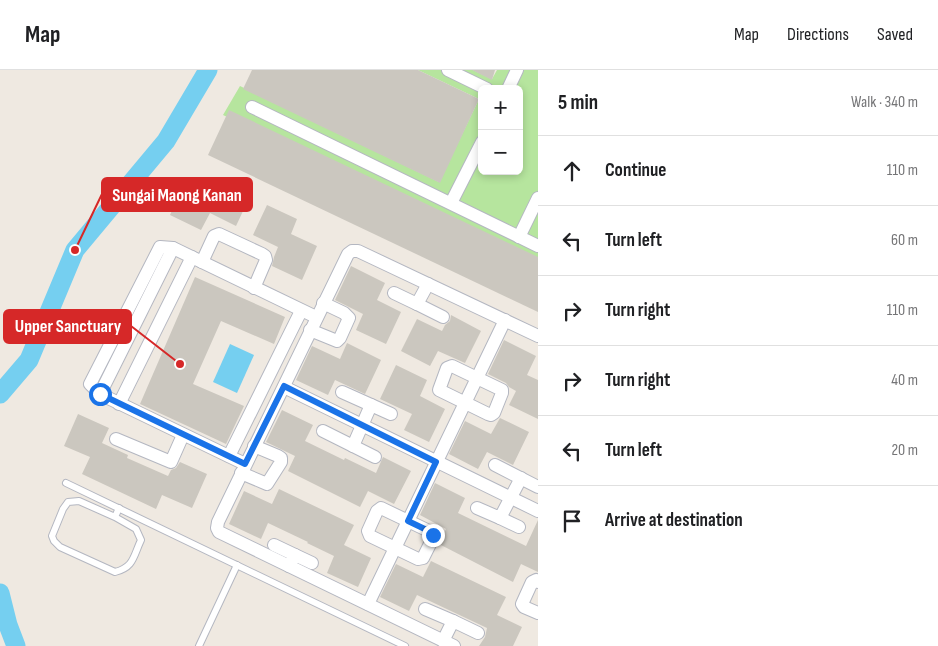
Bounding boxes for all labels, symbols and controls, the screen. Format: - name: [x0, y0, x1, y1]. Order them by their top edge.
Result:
- text: Map: [25, 20, 60, 49]
- text: Map: [734, 24, 759, 45]
- text: Directions: [787, 24, 849, 45]
- text: Saved: [877, 24, 913, 45]
- map controls: [478, 85, 523, 175]
- button: +: [478, 85, 523, 130]
- text: 5 min: [558, 90, 598, 115]
- text: Walk · 340 m: [851, 93, 918, 112]
- button: −: [478, 130, 523, 175]
- icon: ahead: [558, 157, 586, 185]
- text: Continue: [605, 159, 666, 182]
- text: 110 m: [887, 161, 918, 180]
- callout: Sungai Maong Kanan: [102, 178, 252, 211]
- text: Sungai Maong Kanan: [112, 185, 242, 206]
- icon: left: [558, 227, 586, 255]
- text: Turn left: [605, 229, 662, 252]
- text: 60 m: [891, 231, 918, 250]
- icon: right: [558, 297, 586, 325]
- text: Turn right: [605, 299, 670, 322]
- text: 110 m: [887, 301, 918, 320]
- callout: Upper Sanctuary: [4, 310, 131, 343]
- text: Upper Sanctuary: [15, 316, 122, 337]
- icon: right: [558, 367, 586, 395]
- text: Turn right: [605, 369, 670, 392]
- text: 40 m: [891, 371, 918, 390]
- route start: [89, 383, 112, 406]
- icon: left: [558, 437, 586, 465]
- text: Turn left: [605, 439, 662, 462]
- text: 20 m: [891, 441, 918, 460]
- icon: arrive: [558, 507, 586, 535]
- text: Arrive at destination: [605, 509, 743, 532]
- route end: [422, 524, 445, 547]

